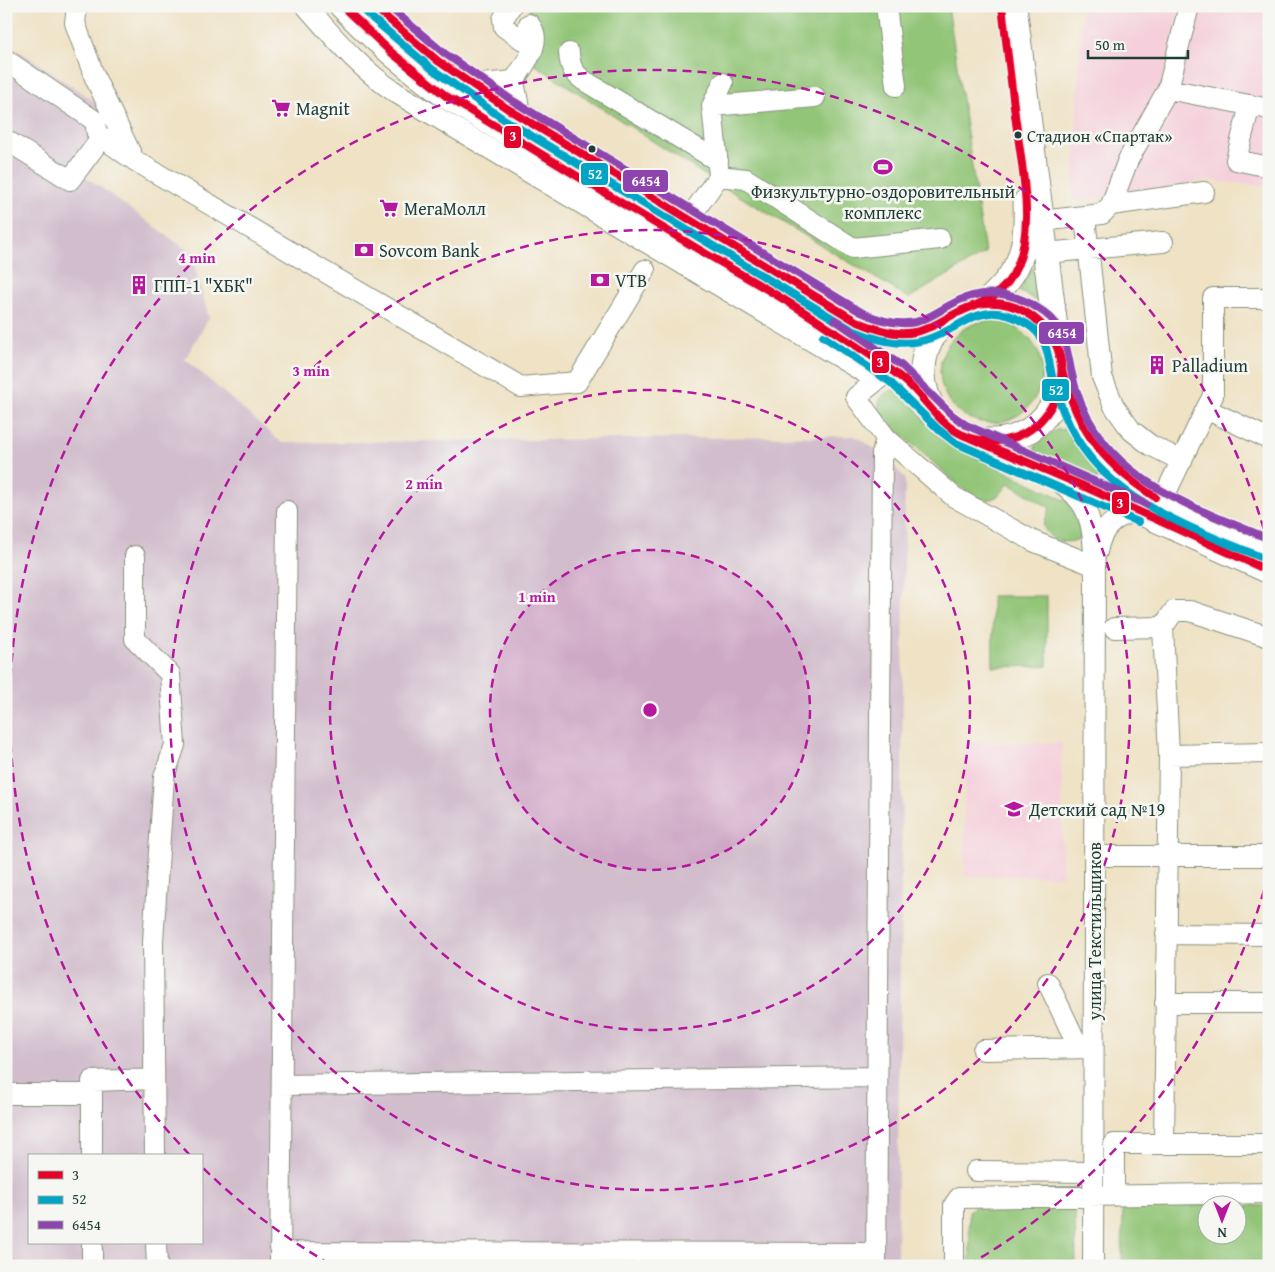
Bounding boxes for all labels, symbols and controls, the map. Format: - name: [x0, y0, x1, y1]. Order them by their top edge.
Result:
- scale bar: [1088, 28, 1188, 60]
- text: 50 m: [1095, 34, 1126, 55]
- place label: Magnit: [296, 95, 350, 122]
- supermarket icon: Magnit: [270, 97, 292, 119]
- place label: Стадион «Спартак»: [1027, 123, 1172, 148]
- line badge: 3: [503, 125, 522, 149]
- text: 3: [509, 126, 517, 146]
- marker: Стадион «Спартак»: [1013, 130, 1023, 140]
- unlabelled marker: [587, 144, 597, 154]
- sports icon: Физкультурно-оздоровительный комплекс: [872, 156, 894, 178]
- line badge: 52: [580, 162, 609, 186]
- text: 52: [588, 164, 602, 184]
- line badge: 6454: [622, 169, 669, 193]
- text: 6454: [631, 171, 661, 191]
- place label: Физкультурно-оздоровительный комплекс: [751, 178, 1015, 226]
- place label: МегаМолл: [404, 195, 486, 222]
- supermarket icon: МегаМолл: [378, 197, 400, 219]
- place label: Sovcom Bank: [379, 237, 480, 264]
- bank icon: Sovcom Bank: [353, 239, 375, 261]
- text: 4 min: [178, 247, 216, 268]
- place label: VTB: [615, 267, 647, 294]
- bank icon: VTB: [589, 269, 611, 291]
- place label: ГПП-1 "ХБК": [154, 272, 253, 299]
- building icon: ГПП-1 "ХБК": [128, 274, 150, 296]
- line badge: 6454: [1038, 321, 1085, 345]
- text: 6454: [1047, 323, 1077, 343]
- line badge: 3: [871, 350, 890, 374]
- text: 3: [876, 352, 884, 372]
- place label: Palladium: [1172, 352, 1248, 379]
- building icon: Palladium: [1146, 354, 1168, 376]
- text: 3 min: [292, 360, 330, 381]
- line badge: 52: [1041, 378, 1070, 402]
- text: 52: [1049, 380, 1063, 400]
- text: 2 min: [405, 473, 443, 494]
- line badge: 3: [1111, 491, 1130, 515]
- text: 3: [1116, 493, 1124, 513]
- text: 1 min: [518, 586, 556, 607]
- centre of rings: [641, 701, 659, 719]
- place label: Детский сад №19: [1028, 796, 1165, 823]
- school or university icon: Детский сад №19: [1003, 798, 1025, 820]
- street label: улица Текстильщиков: [1081, 842, 1108, 1021]
- legend: [28, 1154, 202, 1244]
- text: 3: [72, 1164, 79, 1185]
- text: 52: [72, 1188, 86, 1209]
- north arrow: [1198, 1194, 1248, 1244]
- text: 6454: [72, 1214, 101, 1235]
- text: N: [1217, 1223, 1227, 1243]

